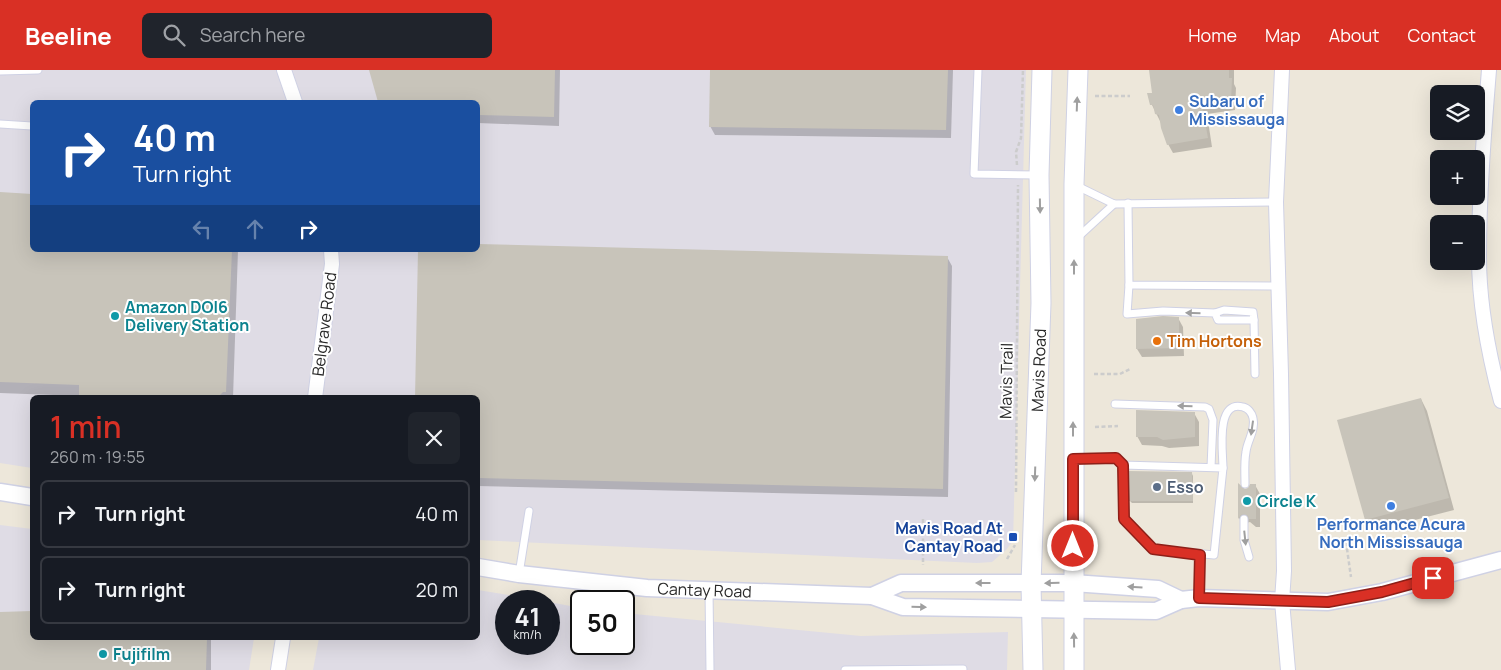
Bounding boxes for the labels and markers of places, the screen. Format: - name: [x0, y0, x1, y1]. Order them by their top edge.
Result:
- place label: Subaru of Mississauga: [1189, 90, 1285, 130]
- marker: Subaru of Mississauga: [1173, 104, 1185, 116]
- place label: Amazon DOI6 Delivery Station: [125, 296, 249, 336]
- marker: Amazon DOI6 Delivery Station: [109, 310, 121, 322]
- place label: Tim Hortons: [1167, 330, 1262, 352]
- marker: Tim Hortons: [1151, 335, 1163, 347]
- place label: Esso: [1167, 476, 1204, 498]
- marker: Esso: [1151, 481, 1163, 493]
- place label: Circle K: [1257, 490, 1317, 512]
- marker: Circle K: [1241, 495, 1253, 507]
- marker: Performance Acura North Mississauga: [1385, 500, 1397, 512]
- place label: Performance Acura North Mississauga: [1317, 513, 1465, 553]
- place label: Mavis Road At Cantay Road: [895, 517, 1003, 557]
- marker: Mavis Road At Cantay Road: [1007, 531, 1019, 543]
- pin: [1412, 557, 1454, 599]
- place label: Fujifilm: [113, 643, 170, 665]
- marker: Fujifilm: [97, 648, 109, 660]

